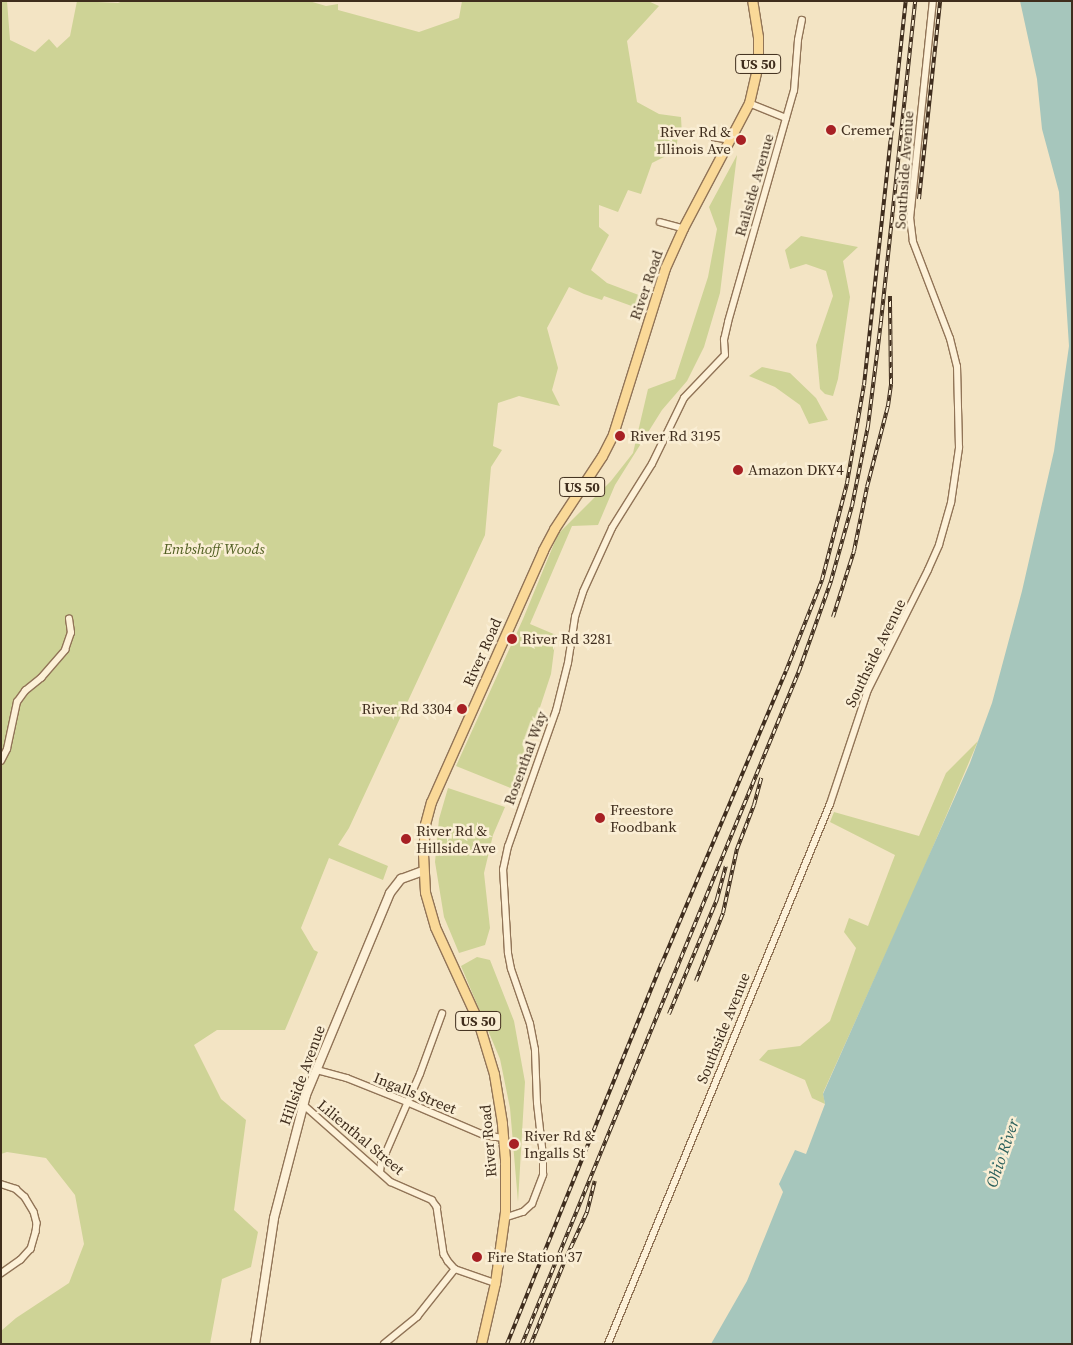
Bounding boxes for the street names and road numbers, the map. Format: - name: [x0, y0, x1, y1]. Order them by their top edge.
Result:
- road number: US 50: [734, 52, 782, 76]
- street label: Southside Avenue: [891, 110, 917, 230]
- street label: Railside Avenue: [731, 131, 777, 239]
- street label: River Road: [626, 248, 666, 322]
- road number: US 50: [558, 476, 606, 498]
- street label: Southside Avenue: [841, 596, 909, 710]
- street label: River Road: [459, 615, 505, 689]
- street label: Rosenthal Way: [500, 708, 550, 808]
- street label: Southside Avenue: [693, 970, 753, 1086]
- road number: US 50: [454, 1009, 502, 1032]
- street label: Hillside Avenue: [276, 1023, 328, 1127]
- street label: Ingalls Street: [371, 1068, 459, 1118]
- street label: Lilienthal Street: [314, 1096, 408, 1178]
- street label: River Road: [476, 1104, 500, 1178]

